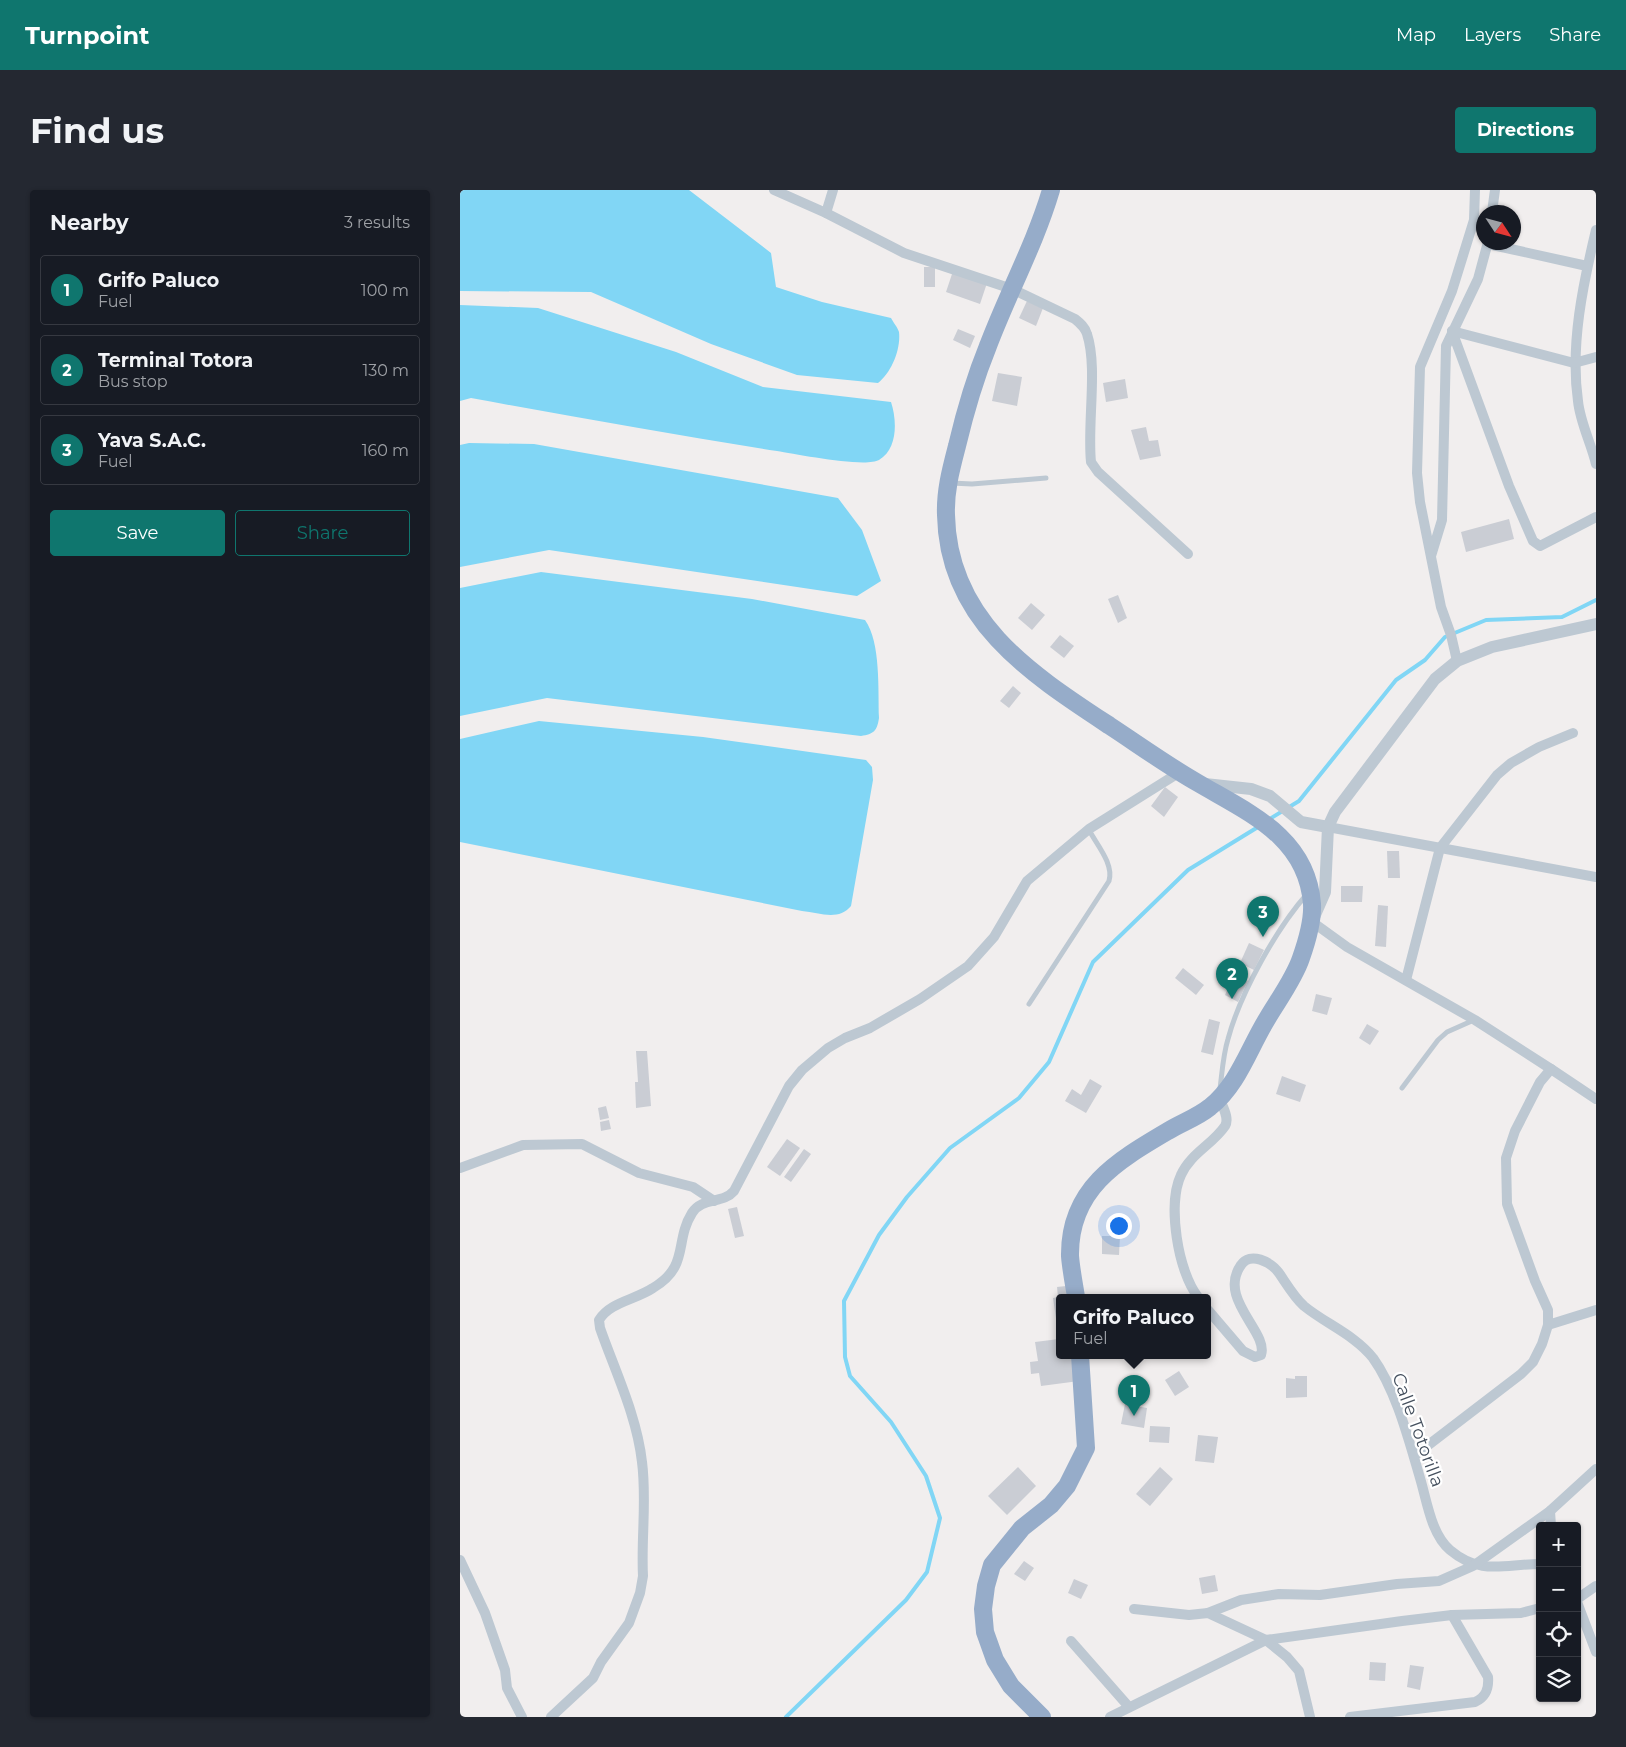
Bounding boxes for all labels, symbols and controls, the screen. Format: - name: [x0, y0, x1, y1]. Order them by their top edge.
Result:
- text: Turnpoint: [25, 21, 149, 50]
- text: Map: [1396, 24, 1436, 46]
- text: Layers: [1464, 24, 1521, 46]
- text: Share: [1549, 24, 1601, 46]
- button: Directions: [1455, 107, 1596, 153]
- text: Find us: [30, 109, 164, 152]
- north arrow: [1476, 205, 1521, 250]
- text: Nearby: [50, 210, 129, 235]
- text: 3 results: [344, 213, 410, 232]
- text: Grifo Paluco: [98, 269, 219, 292]
- text: 1: [64, 281, 70, 300]
- text: 100 m: [361, 281, 409, 300]
- text: Fuel: [98, 292, 133, 311]
- text: Terminal Totora: [98, 349, 253, 372]
- text: 2: [62, 361, 72, 380]
- text: 130 m: [362, 361, 409, 380]
- text: Bus stop: [98, 372, 168, 391]
- text: Yava S.A.C.: [98, 429, 206, 452]
- text: 3: [62, 441, 72, 460]
- text: 160 m: [362, 441, 409, 460]
- text: Fuel: [98, 452, 133, 471]
- button: Save: [50, 510, 225, 556]
- button: Share: [235, 510, 410, 556]
- pin: 3: [1247, 896, 1279, 937]
- pin: 2: [1216, 958, 1248, 999]
- your location: [1106, 1213, 1132, 1239]
- popup: [1056, 1294, 1211, 1359]
- text: Grifo Paluco: [1073, 1306, 1194, 1329]
- text: Fuel: [1073, 1329, 1107, 1348]
- street label: Calle Totorilla: [1387, 1370, 1449, 1490]
- pin: 1: [1118, 1375, 1150, 1416]
- map controls: [1536, 1522, 1581, 1702]
- button: +: [1536, 1522, 1581, 1567]
- button: −: [1536, 1567, 1581, 1612]
- button: locate: [1536, 1612, 1581, 1657]
- button: layers: [1536, 1657, 1581, 1702]

